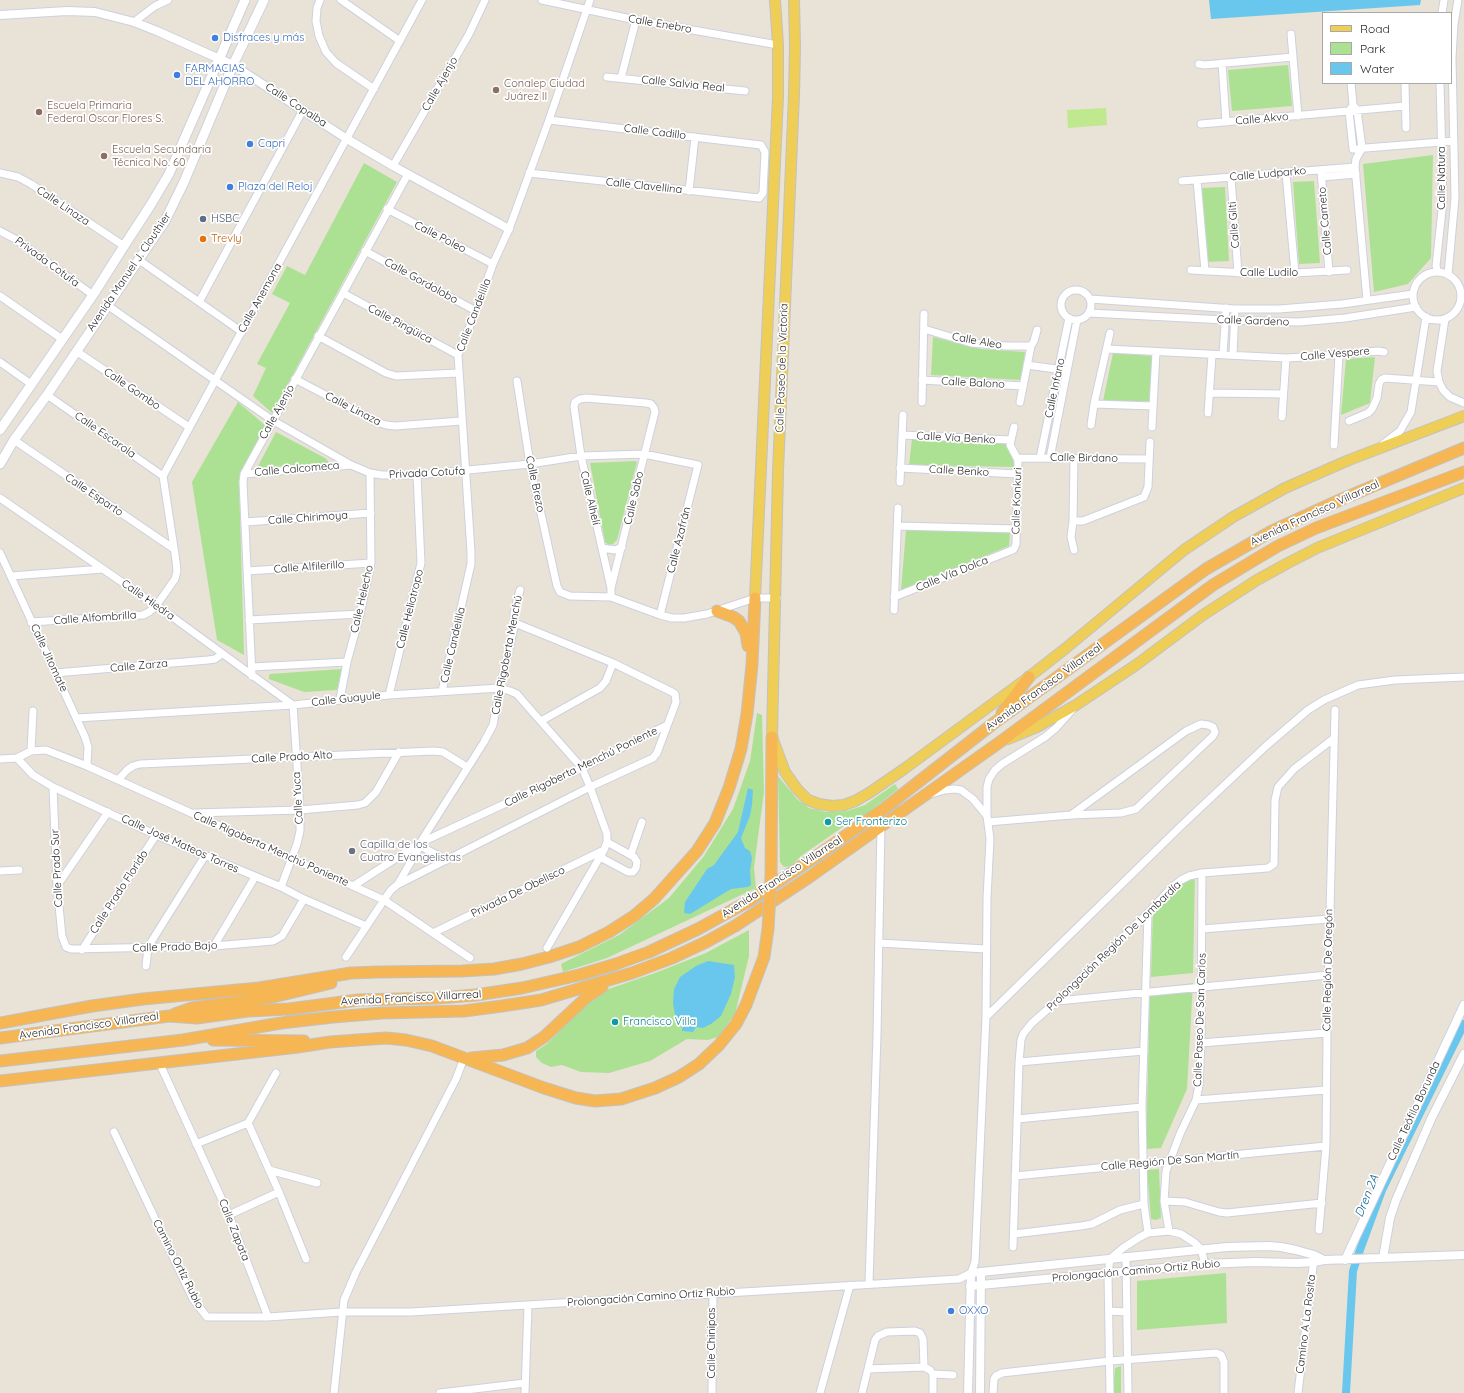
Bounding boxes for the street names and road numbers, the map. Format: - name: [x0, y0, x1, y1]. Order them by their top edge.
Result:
- street label: Calle Enebro: [627, 12, 693, 36]
- street label: Calle Ajenjo: [419, 55, 461, 113]
- street label: Calle Salvia Real: [641, 73, 725, 95]
- street label: Calle Copaiba: [263, 80, 329, 130]
- street label: Calle Akvo: [1235, 110, 1289, 128]
- street label: Calle Cadillo: [623, 122, 687, 142]
- street label: Calle Natura: [1435, 146, 1449, 210]
- street label: Calle Ludparko: [1229, 164, 1307, 184]
- street label: Calle Clavellina: [605, 175, 683, 197]
- street label: Calle Linaza: [34, 183, 92, 229]
- street label: Calle Cameto: [1315, 186, 1335, 256]
- street label: Calle Gliti: [1226, 201, 1242, 249]
- street label: Avenida Manuel J. Clouthier: [84, 210, 174, 334]
- street label: Calle Poleo: [412, 218, 468, 256]
- street label: Privada Cotufa: [12, 234, 82, 290]
- street label: Calle Gordolobo: [382, 255, 460, 307]
- street label: Calle Anemona: [235, 261, 285, 335]
- street label: Calle Ludilo: [1240, 266, 1298, 280]
- street label: Calle Candelilla: [454, 276, 494, 354]
- street label: Calle Pingüica: [366, 301, 434, 347]
- street label: Calle Paseo de la Victoria: [773, 303, 791, 433]
- street label: Calle Gardeno: [1217, 313, 1289, 329]
- street label: Calle Aleo: [951, 330, 1003, 352]
- street label: Calle Vespere: [1300, 344, 1370, 364]
- street label: Calle Infano: [1042, 357, 1068, 419]
- street label: Calle Gombo: [101, 365, 163, 413]
- street label: Calle Balono: [941, 375, 1005, 391]
- street label: Calle Ajenjo: [257, 382, 297, 442]
- street label: Calle Linaza: [323, 389, 383, 429]
- street label: Calle Escarola: [72, 409, 138, 461]
- street label: Calle Vía Benko: [916, 429, 996, 447]
- street label: Calle Birdano: [1050, 451, 1118, 465]
- street label: Calle Brezo: [523, 455, 547, 513]
- street label: Calle Calcomeca: [254, 459, 340, 479]
- street label: Calle Benko: [929, 463, 989, 479]
- street label: Privada Cotufa: [389, 464, 465, 482]
- street label: Calle Konkuri: [1009, 467, 1025, 535]
- street label: Calle Alhelí: [577, 470, 603, 526]
- street label: Calle Sabo: [621, 470, 647, 526]
- street label: Calle Esparto: [62, 471, 126, 519]
- street label: Avenida Francisco Villarreal: [1248, 477, 1382, 549]
- street label: Calle Azafrán: [664, 505, 694, 575]
- street label: Calle Chirimoya: [268, 509, 348, 527]
- street label: Calle Vía Dolca: [914, 553, 990, 595]
- street label: Calle Alfilerillo: [273, 558, 345, 576]
- street label: Calle Helecho: [348, 564, 376, 634]
- street label: Calle Heliotropo: [394, 568, 426, 650]
- street label: Calle Hiedra: [119, 577, 177, 623]
- street label: Calle Rigoberta Menchú: [489, 594, 525, 716]
- street label: Calle Candelilla: [438, 606, 468, 684]
- street label: Calle Alfombrilla: [53, 609, 137, 627]
- street label: Calle Jitomate: [27, 622, 71, 694]
- street label: Avenida Francisco Villarreal: [983, 640, 1105, 734]
- street label: Calle Zarza: [110, 657, 168, 675]
- street label: Calle Guayule: [311, 689, 381, 709]
- street label: Calle Rigoberta Menchú Poniente: [502, 724, 660, 810]
- street label: Calle Prado Alto: [251, 748, 333, 766]
- street label: Calle Yuca: [290, 771, 306, 825]
- street label: Calle Rigoberta Menchú Poniente: [191, 809, 351, 889]
- street label: Calle José Mateos Torres: [119, 812, 241, 876]
- street label: Calle Prado Sur: [48, 829, 66, 907]
- street label: Avenida Francisco Villarreal: [719, 833, 845, 921]
- street label: Calle Prado Florido: [87, 848, 151, 936]
- street label: Privada De Obelisco: [469, 864, 567, 920]
- street label: Prolongación Región De Lombardía: [1044, 878, 1184, 1014]
- street label: Calle Región De Oregón: [1320, 909, 1336, 1031]
- street label: Calle Prado Bajo: [132, 939, 218, 955]
- street label: Calle Paseo De San Carlos: [1191, 953, 1209, 1087]
- street label: Avenida Francisco Villarreal: [340, 988, 482, 1008]
- street label: Avenida Francisco Villarreal: [18, 1010, 160, 1042]
- street label: Calle Teófilo Borunda: [1385, 1059, 1443, 1163]
- street label: Calle Región De San Martín: [1100, 1148, 1240, 1174]
- street label: Calle Zapata: [216, 1197, 252, 1263]
- street label: Camino Ortíz Rubio: [150, 1217, 206, 1311]
- street label: Prolongación Camino Ortiz Rubio: [1051, 1257, 1221, 1285]
- street label: Camino A La Rosita: [1293, 1274, 1319, 1374]
- street label: Prolongación Camino Ortiz Rubio: [566, 1285, 736, 1309]
- street label: Calle Chinipas: [705, 1307, 719, 1379]

